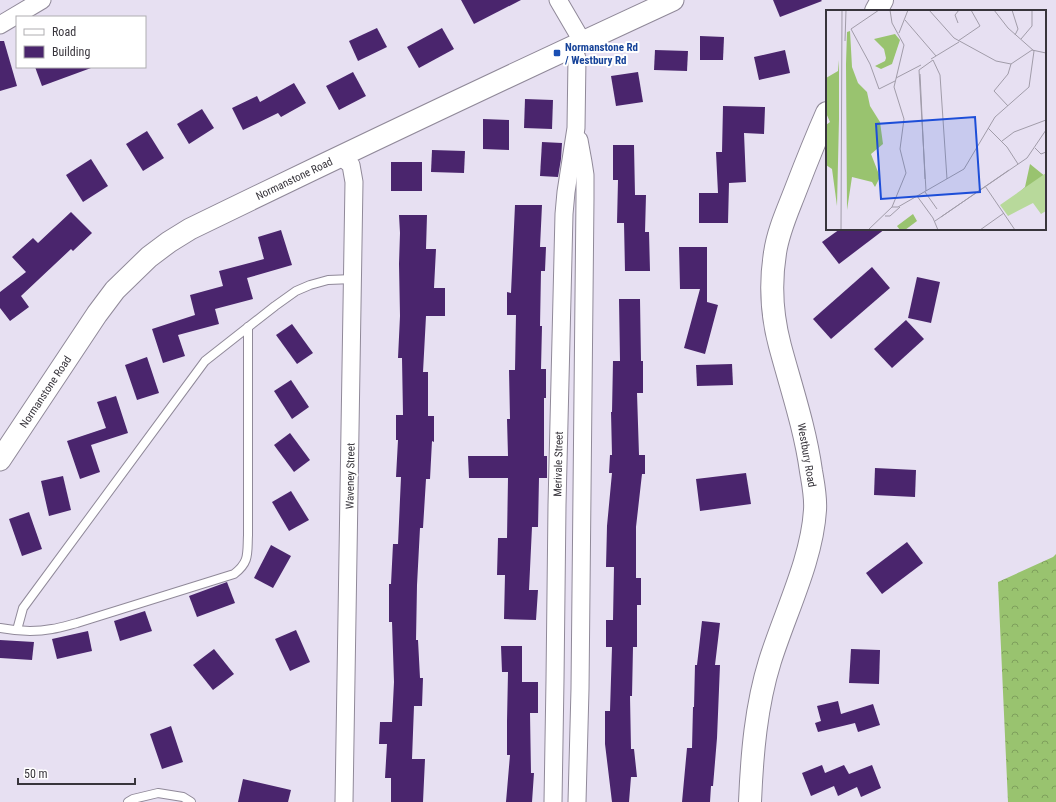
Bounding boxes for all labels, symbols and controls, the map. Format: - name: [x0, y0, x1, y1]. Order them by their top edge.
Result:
- inset map: [826, 10, 1046, 230]
- legend: [16, 16, 146, 68]
- text: Road: [52, 25, 76, 39]
- place label: Normanstone Rd / Westbury Rd: [565, 41, 638, 67]
- text: Building: [52, 45, 90, 59]
- marker: Normanstone Rd / Westbury Rd: [552, 48, 562, 58]
- street label: Normanstone Road: [254, 155, 335, 203]
- street label: Normanstone Road: [17, 354, 74, 430]
- street label: Westbury Road: [794, 422, 819, 488]
- street label: Merivale Street: [551, 431, 566, 497]
- street label: Waveney Street: [343, 443, 358, 509]
- scale bar: [18, 760, 135, 786]
- text: 50 m: [24, 767, 48, 781]

